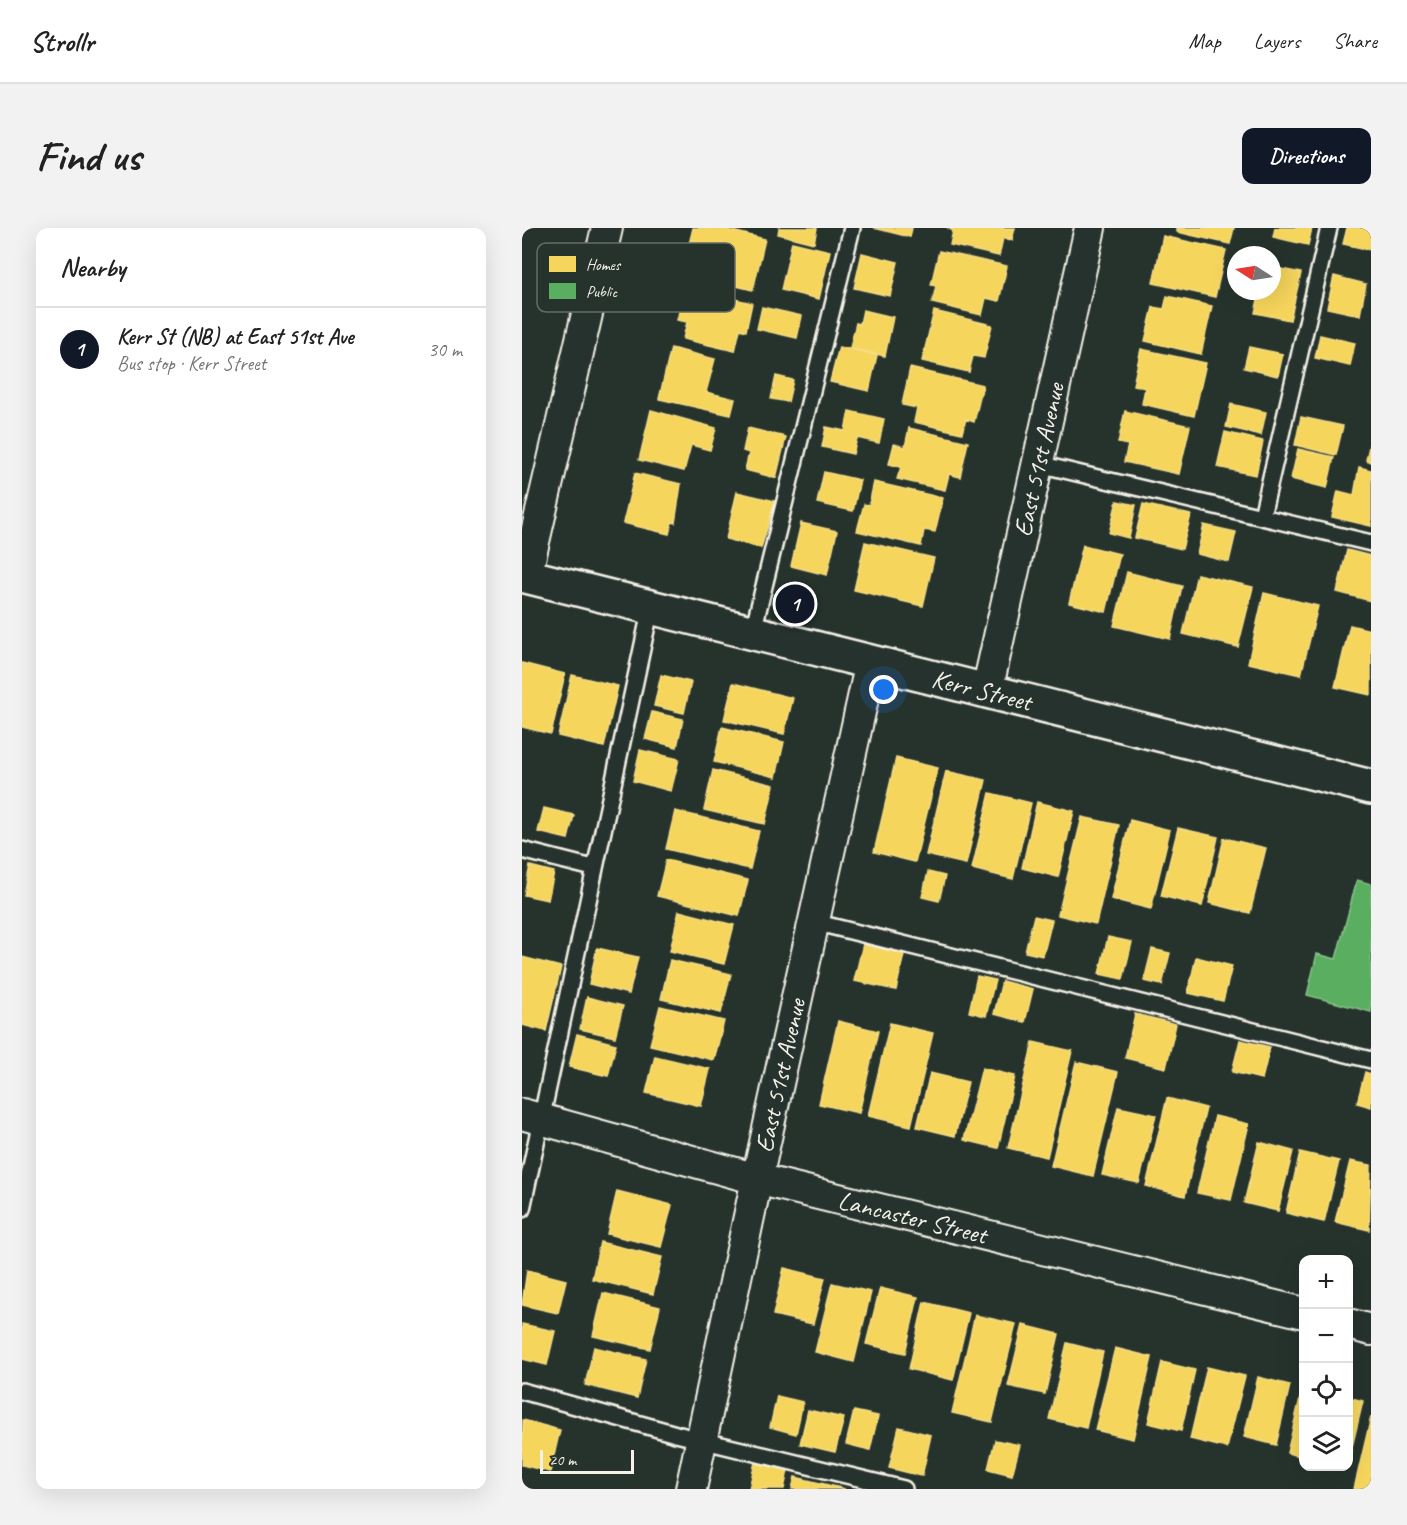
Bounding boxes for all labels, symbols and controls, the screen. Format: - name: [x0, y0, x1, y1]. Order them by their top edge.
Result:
- text: Strollr: [30, 24, 94, 59]
- text: Map: [1188, 28, 1221, 54]
- text: Layers: [1254, 28, 1300, 54]
- text: Share: [1333, 28, 1377, 54]
- button: Directions: [1242, 128, 1371, 184]
- text: Find us: [36, 130, 141, 183]
- legend: [537, 243, 735, 312]
- north arrow: [1227, 246, 1281, 300]
- text: Nearby: [60, 251, 125, 284]
- text: Homes: [586, 255, 622, 275]
- text: Public: [586, 282, 618, 302]
- text: Kerr St (NB) at East 51st Ave: [117, 323, 353, 351]
- text: 1: [75, 337, 84, 362]
- text: 30 m: [428, 337, 462, 362]
- text: Bus stop · Kerr Street: [117, 351, 266, 376]
- street label: East 51st Avenue: [1006, 379, 1072, 539]
- pin: 1: [776, 582, 814, 626]
- street label: Kerr Street: [928, 662, 1037, 719]
- your location: [869, 675, 898, 704]
- street label: East 51st Avenue: [747, 994, 814, 1155]
- street label: Lancaster Street: [835, 1184, 992, 1252]
- map controls: [1299, 1255, 1353, 1471]
- button: +: [1299, 1255, 1353, 1309]
- button: −: [1299, 1309, 1353, 1363]
- button: locate: [1299, 1363, 1353, 1417]
- button: layers: [1299, 1417, 1353, 1471]
- scale bar: [540, 1447, 634, 1474]
- text: 20 m: [549, 1450, 576, 1470]

